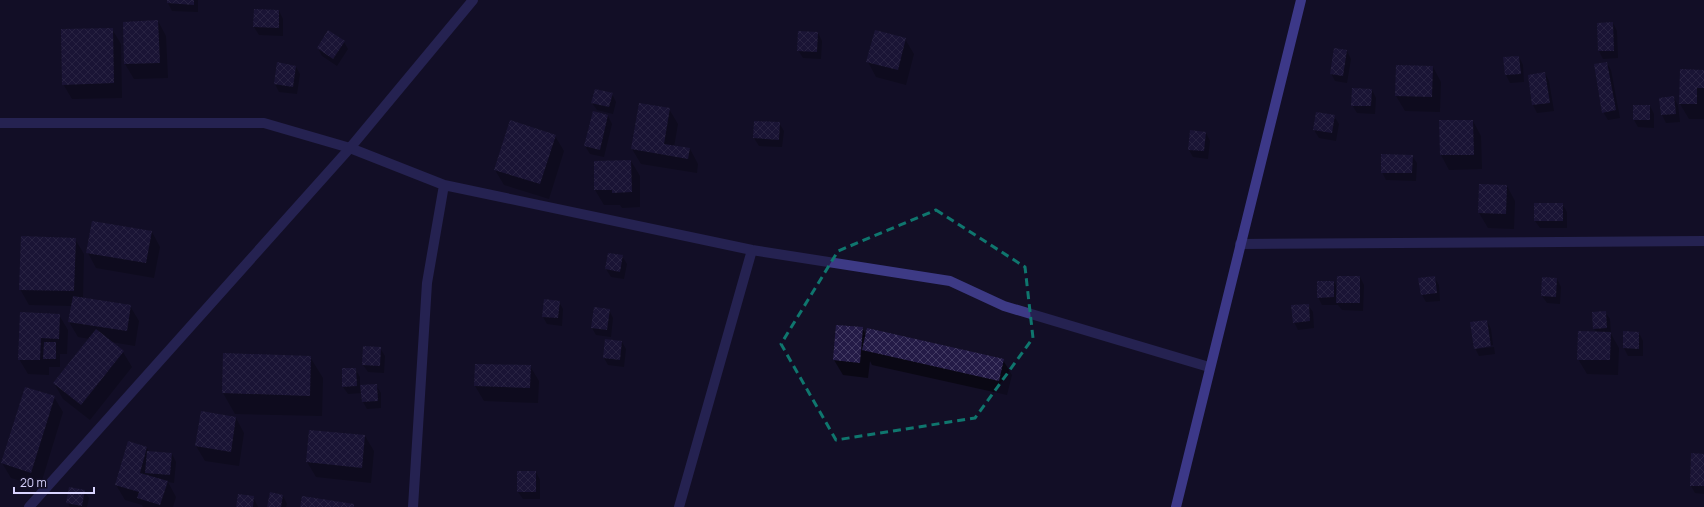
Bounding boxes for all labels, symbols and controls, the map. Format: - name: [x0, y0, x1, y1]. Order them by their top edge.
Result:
- scale bar: [14, 469, 94, 495]
- text: 20 m: [20, 474, 47, 491]

